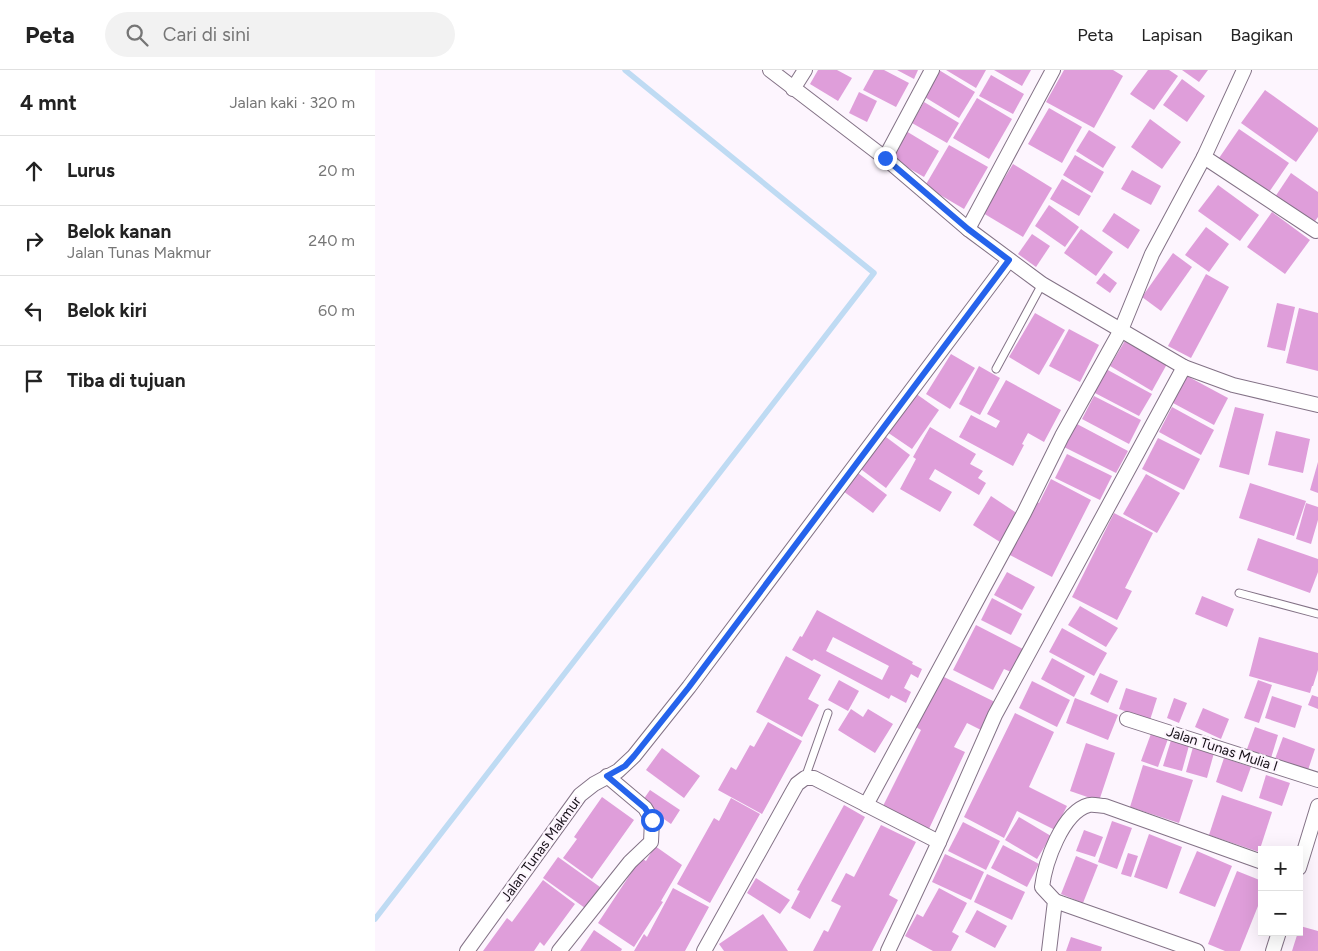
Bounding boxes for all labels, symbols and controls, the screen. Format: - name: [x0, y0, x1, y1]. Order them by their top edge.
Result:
- search box: [105, 12, 455, 57]
- text: Peta: [25, 20, 75, 49]
- icon: search: [123, 21, 151, 49]
- text: Cari di sini: [163, 23, 250, 46]
- text: Peta: [1077, 24, 1113, 46]
- text: Lapisan: [1141, 24, 1202, 46]
- text: Bagikan: [1230, 24, 1293, 46]
- text: 4 mnt: [20, 90, 77, 115]
- text: Jalan kaki · 320 m: [229, 93, 355, 112]
- route end: [874, 147, 897, 170]
- icon: ahead: [20, 157, 48, 185]
- text: Lurus: [67, 159, 115, 182]
- text: 20 m: [318, 161, 355, 180]
- text: Belok kanan: [67, 220, 171, 243]
- icon: right: [20, 227, 48, 255]
- text: 240 m: [308, 231, 355, 250]
- text: Jalan Tunas Makmur: [67, 243, 211, 262]
- icon: left: [20, 297, 48, 325]
- text: Belok kiri: [67, 299, 147, 322]
- text: 60 m: [318, 301, 355, 320]
- icon: arrive: [20, 367, 48, 395]
- text: Tiba di tujuan: [67, 369, 186, 392]
- street label: Jalan Tunas Mulia I: [1164, 723, 1280, 775]
- street label: Jalan Tunas Makmur: [497, 793, 585, 905]
- route start: [641, 809, 664, 832]
- map controls: [1258, 846, 1303, 936]
- button: +: [1258, 846, 1303, 891]
- button: −: [1258, 891, 1303, 936]

